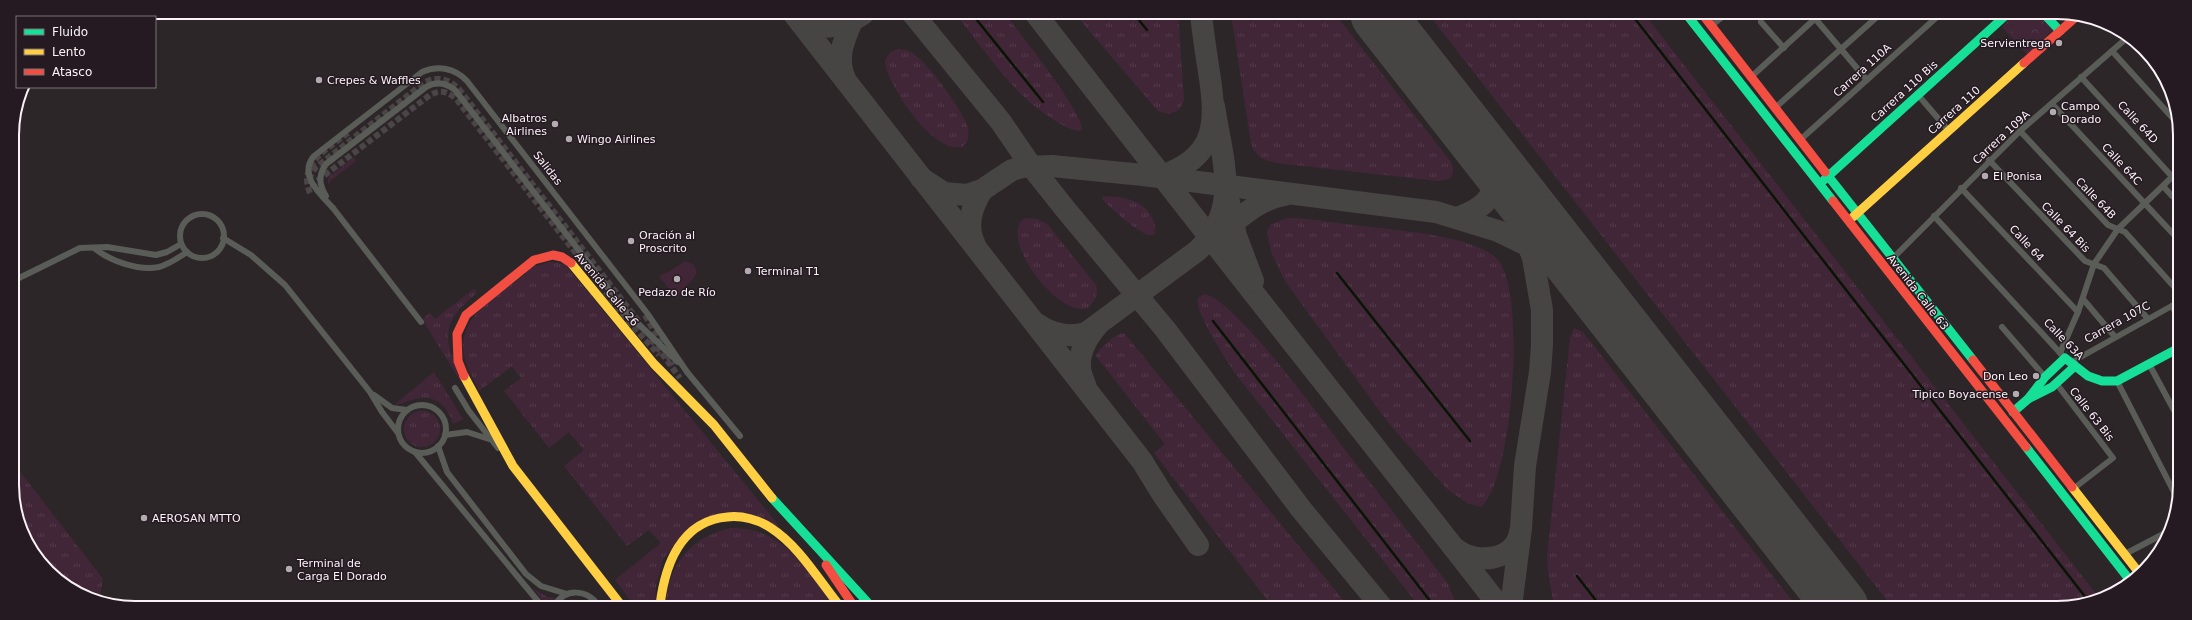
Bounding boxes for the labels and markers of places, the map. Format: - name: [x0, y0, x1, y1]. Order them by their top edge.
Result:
- place label: Servientrega: [1980, 37, 2051, 50]
- marker: Servientrega: [2054, 38, 2064, 48]
- place label: Crepes & Waffles: [327, 74, 421, 87]
- marker: Crepes & Waffles: [314, 75, 324, 85]
- place label: Campo Dorado: [2061, 100, 2101, 126]
- marker: Campo Dorado: [2048, 107, 2058, 117]
- place label: Albatros Airlines: [502, 112, 547, 138]
- marker: Albatros Airlines: [550, 119, 560, 129]
- place label: Wingo Airlines: [577, 133, 656, 146]
- marker: Wingo Airlines: [564, 134, 574, 144]
- place label: El Ponisa: [1993, 170, 2042, 183]
- marker: El Ponisa: [1980, 171, 1990, 181]
- place label: Oración al Proscrito: [639, 229, 695, 255]
- marker: Oración al Proscrito: [626, 236, 636, 246]
- place label: Terminal T1: [755, 265, 820, 278]
- marker: Terminal T1: [743, 266, 753, 276]
- marker: Pedazo de Río: [672, 274, 682, 284]
- place label: Pedazo de Río: [638, 286, 716, 299]
- place label: Don Leo: [1983, 370, 2028, 383]
- marker: Don Leo: [2031, 371, 2041, 381]
- place label: Tipico Boyacense: [1911, 388, 2008, 401]
- marker: Tipico Boyacense: [2011, 389, 2021, 399]
- place label: AEROSAN MTTO: [152, 512, 241, 525]
- marker: AEROSAN MTTO: [139, 513, 149, 523]
- place label: Terminal de Carga El Dorado: [296, 557, 387, 583]
- marker: Terminal de Carga El Dorado: [284, 564, 294, 574]

